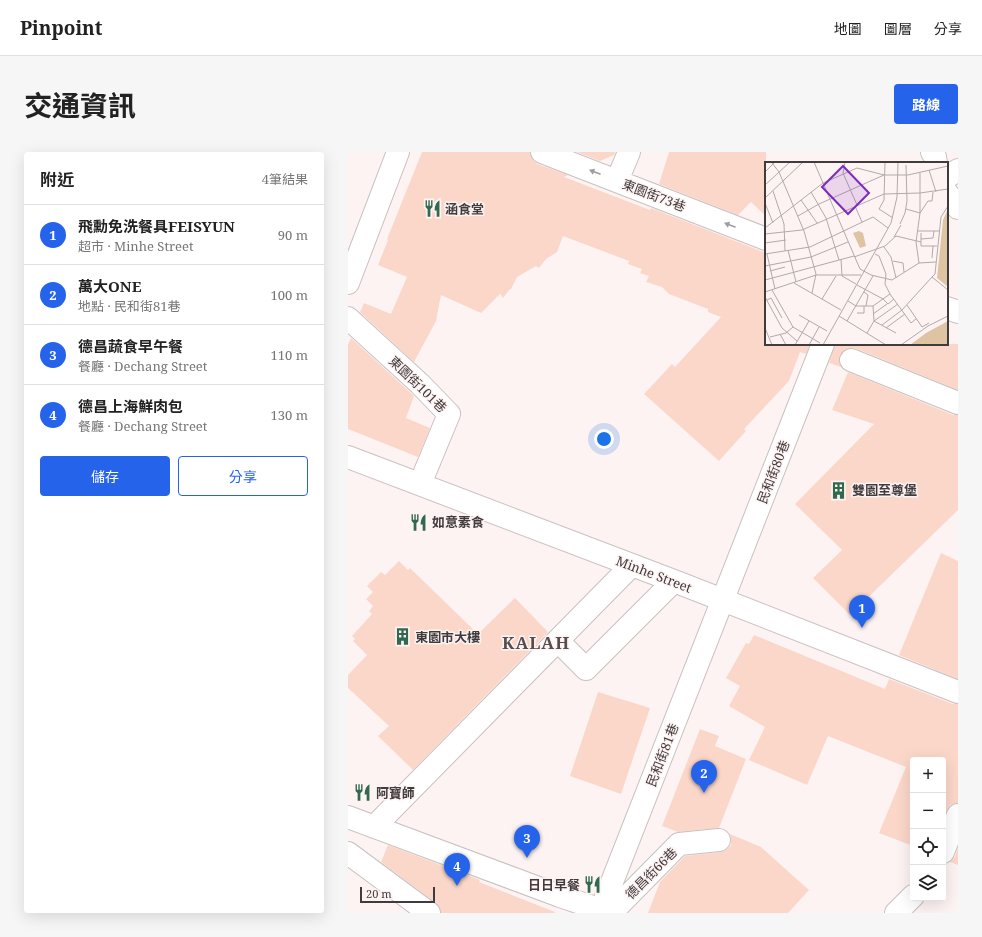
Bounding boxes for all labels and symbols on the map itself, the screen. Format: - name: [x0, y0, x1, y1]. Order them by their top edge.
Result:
- inset map: [765, 162, 948, 345]
- one-way arrow: [589, 169, 601, 175]
- street label: 東園街73巷: [620, 175, 688, 215]
- restaurant icon: 涵食堂: [422, 199, 442, 219]
- place label: 涵食堂: [445, 200, 484, 218]
- one-way arrow: [723, 221, 735, 227]
- street label: 東園街101巷: [385, 352, 451, 416]
- your location: [594, 429, 614, 449]
- street label: 民和街80巷: [753, 438, 793, 506]
- building icon: 雙園至尊堡: [829, 480, 849, 500]
- place label: 雙園至尊堡: [852, 481, 917, 499]
- restaurant icon: 如意素食: [409, 512, 429, 532]
- place label: 如意素食: [432, 513, 484, 531]
- street label: Minhe Street: [614, 551, 695, 597]
- pin: 1: [849, 595, 875, 628]
- building icon: 東園市大樓: [392, 627, 412, 647]
- place label: 東園市大樓: [415, 628, 480, 646]
- district label: KALAH: [502, 631, 570, 654]
- street label: 民和街81巷: [642, 721, 682, 789]
- pin: 2: [691, 760, 717, 793]
- restaurant icon: 阿寶師: [353, 783, 373, 803]
- place label: 阿寶師: [376, 784, 415, 802]
- pin: 3: [514, 825, 540, 858]
- street label: 德昌街66巷: [621, 843, 681, 903]
- pin: 4: [444, 853, 470, 886]
- restaurant icon: 日日早餐: [583, 875, 603, 895]
- place label: 日日早餐: [528, 876, 580, 894]
- scale bar: [360, 885, 435, 904]

